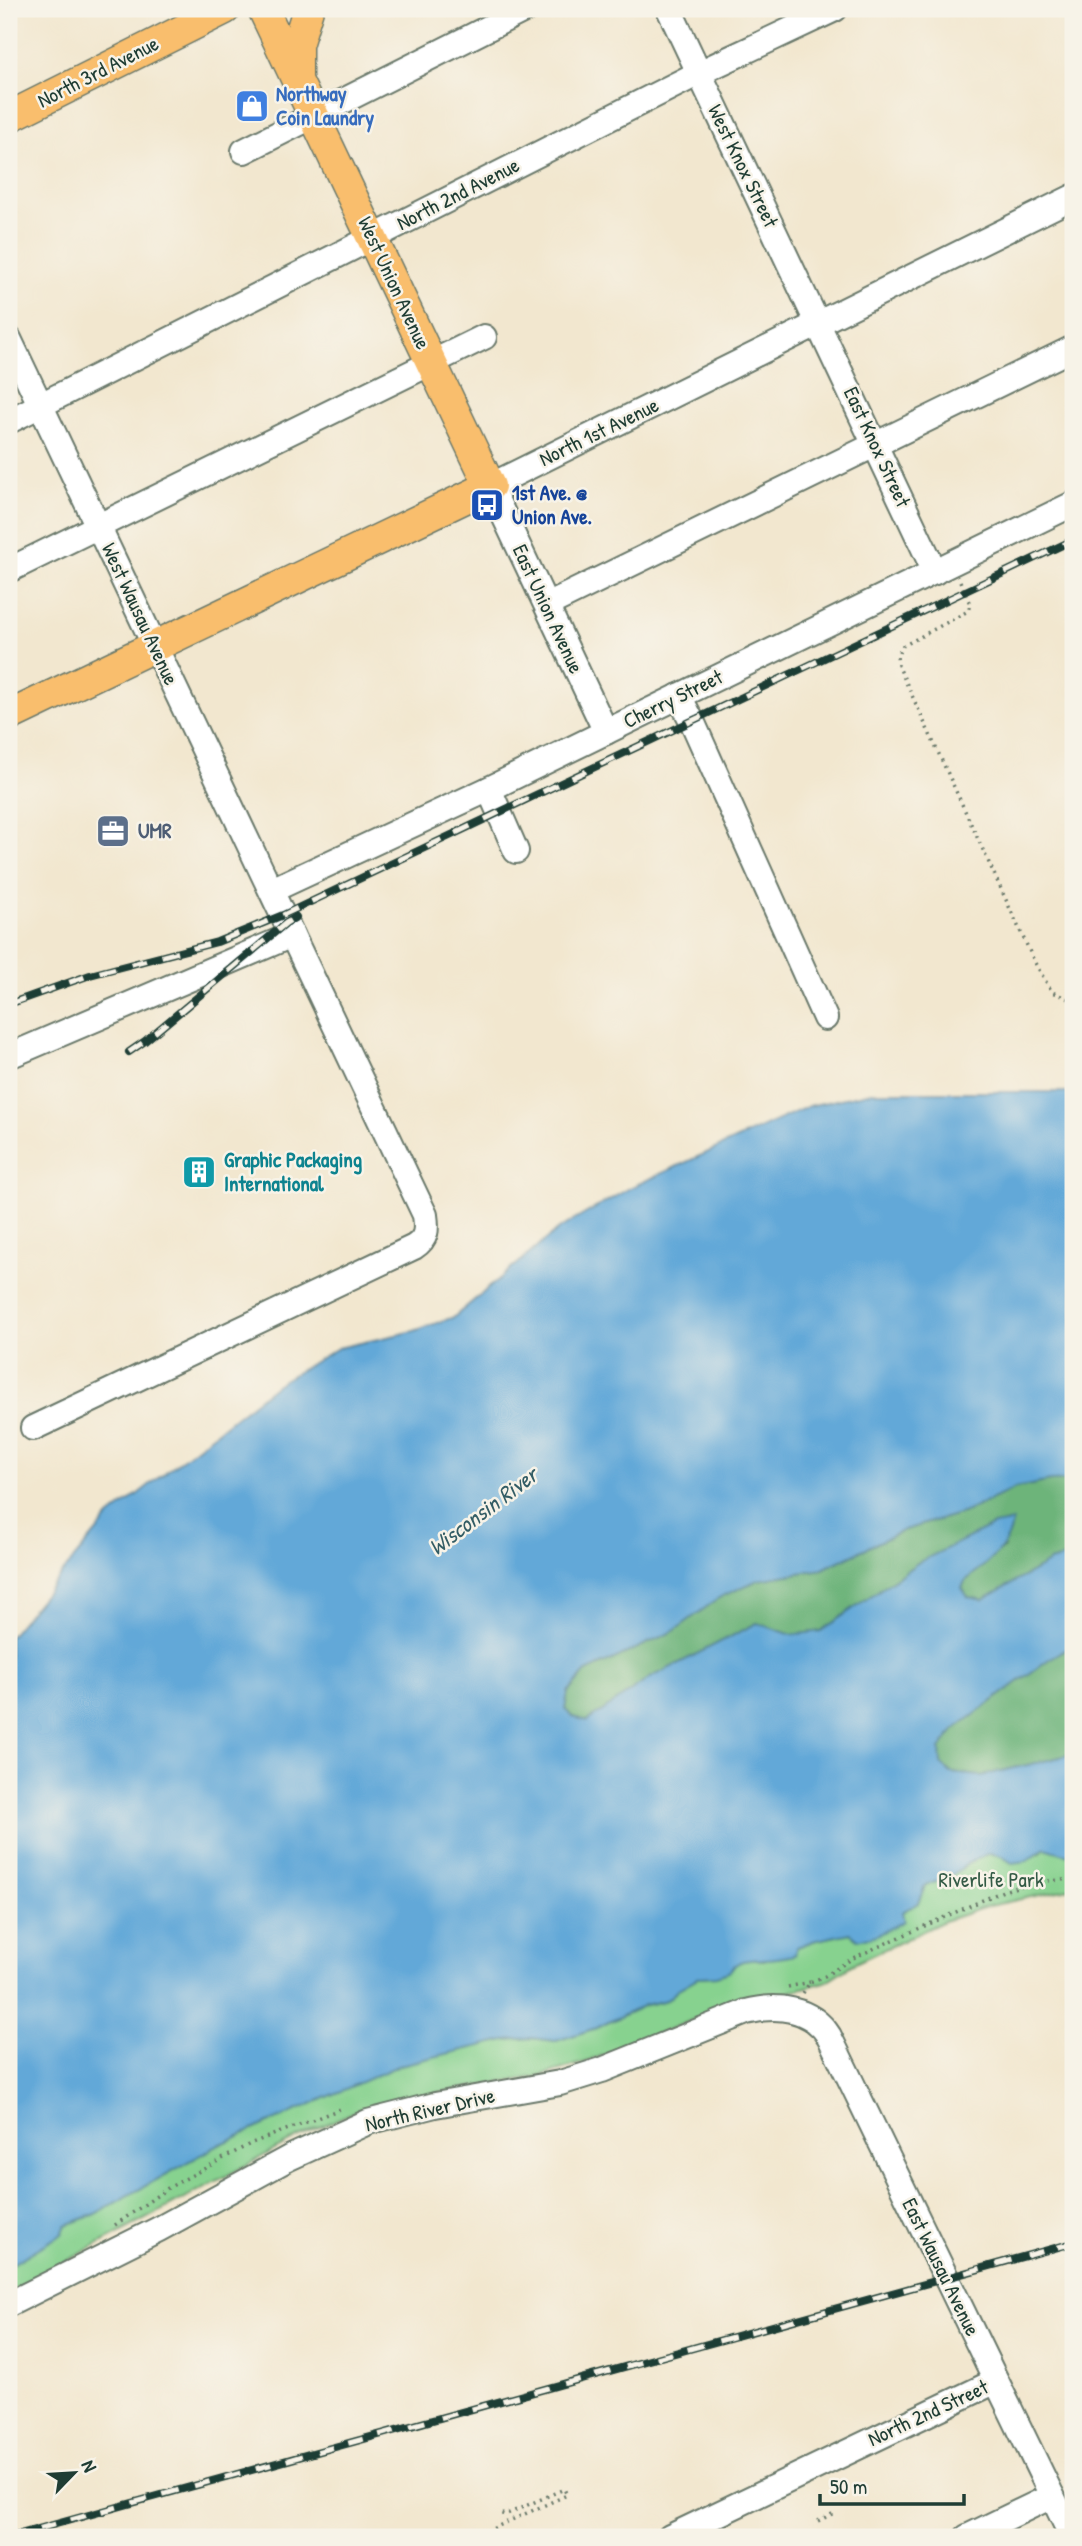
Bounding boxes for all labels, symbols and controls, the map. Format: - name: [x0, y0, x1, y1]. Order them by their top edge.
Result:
- street label: North 3rd Avenue: [32, 29, 163, 115]
- place label: Northway Coin Laundry: [276, 79, 374, 133]
- shop icon: Northway Coin Laundry: [233, 87, 271, 125]
- street label: West Knox Street: [701, 99, 786, 233]
- street label: North 2nd Avenue: [391, 150, 524, 237]
- street label: West Union Avenue: [351, 212, 438, 354]
- street label: East Knox Street: [837, 382, 918, 512]
- street label: North 1st Avenue: [534, 390, 663, 473]
- place label: 1st Ave. @ Union Ave.: [512, 478, 592, 531]
- bus stop icon: 1st Ave. @ Union Ave.: [468, 486, 506, 524]
- street label: West Wausau Avenue: [95, 538, 186, 690]
- street label: East Union Avenue: [506, 539, 591, 678]
- street label: Cherry Street: [618, 662, 728, 735]
- office icon: UMR: [94, 812, 132, 850]
- place label: UMR: [138, 816, 172, 845]
- place label: Graphic Packaging International: [224, 1145, 362, 1198]
- building icon: Graphic Packaging International: [180, 1153, 218, 1191]
- water label: Wisconsin River: [422, 1457, 546, 1562]
- park label: Riverlife Park: [938, 1865, 1044, 1894]
- street label: North River Drive: [362, 2081, 497, 2138]
- street label: East Wausau Avenue: [896, 2193, 987, 2341]
- street label: North 2nd Street: [863, 2372, 993, 2453]
- north arrow: [38, 2438, 108, 2508]
- text: N: [75, 2456, 103, 2476]
- scale bar: [820, 2462, 963, 2506]
- text: 50 m: [830, 2472, 867, 2501]

